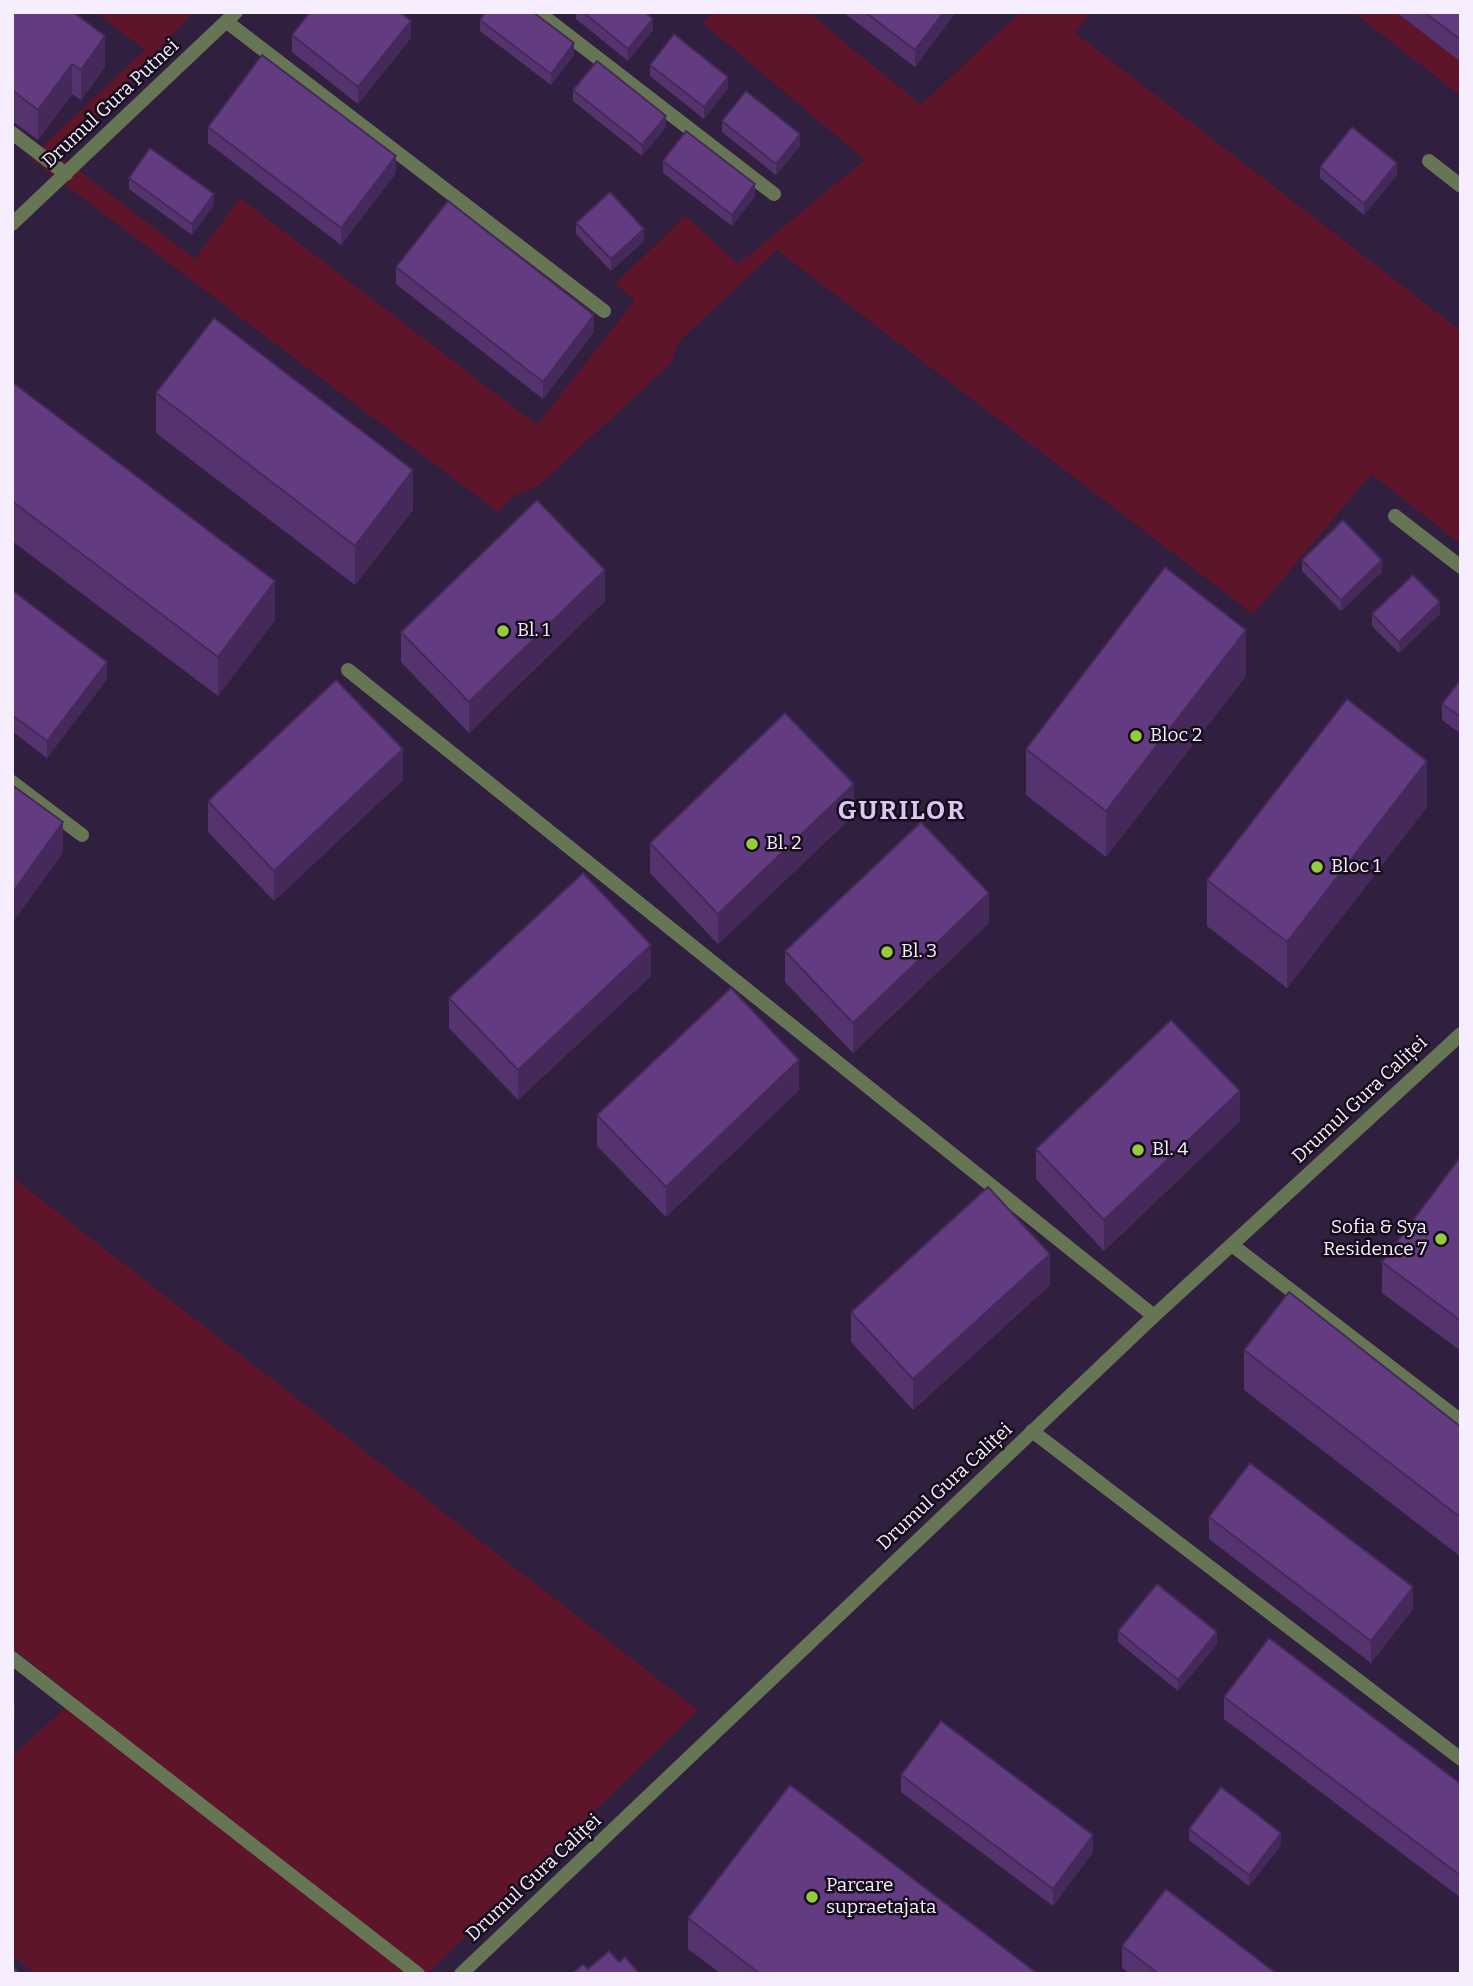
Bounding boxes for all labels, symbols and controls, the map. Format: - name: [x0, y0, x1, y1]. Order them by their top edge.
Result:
- street label: Drumul Gura Putnei: [38, 35, 184, 173]
- place label: Bl. 1: [517, 620, 550, 642]
- marker: Bl. 1: [495, 623, 511, 639]
- place label: Bloc 2: [1150, 725, 1202, 747]
- marker: Bloc 2: [1128, 728, 1144, 744]
- district label: GURILOR: [839, 796, 965, 828]
- place label: Bl. 2: [766, 833, 802, 855]
- marker: Bl. 2: [744, 836, 760, 852]
- place label: Bloc 1: [1331, 856, 1381, 878]
- marker: Bloc 1: [1309, 859, 1325, 875]
- place label: Bl. 3: [901, 941, 937, 963]
- marker: Bl. 3: [879, 944, 895, 960]
- street label: Drumul Gura Caliței: [1288, 1032, 1432, 1168]
- place label: Bl. 4: [1152, 1139, 1188, 1161]
- marker: Bl. 4: [1130, 1142, 1146, 1158]
- place label: Sofia & Sya Residence 7: [1323, 1217, 1427, 1261]
- marker: Sofia & Sya Residence 7: [1433, 1231, 1449, 1247]
- street label: Drumul Gura Caliței: [873, 1419, 1017, 1555]
- street label: Drumul Gura Caliței: [462, 1810, 606, 1946]
- place label: Parcare supraetajata: [826, 1875, 936, 1919]
- marker: Parcare supraetajata: [804, 1889, 820, 1905]

